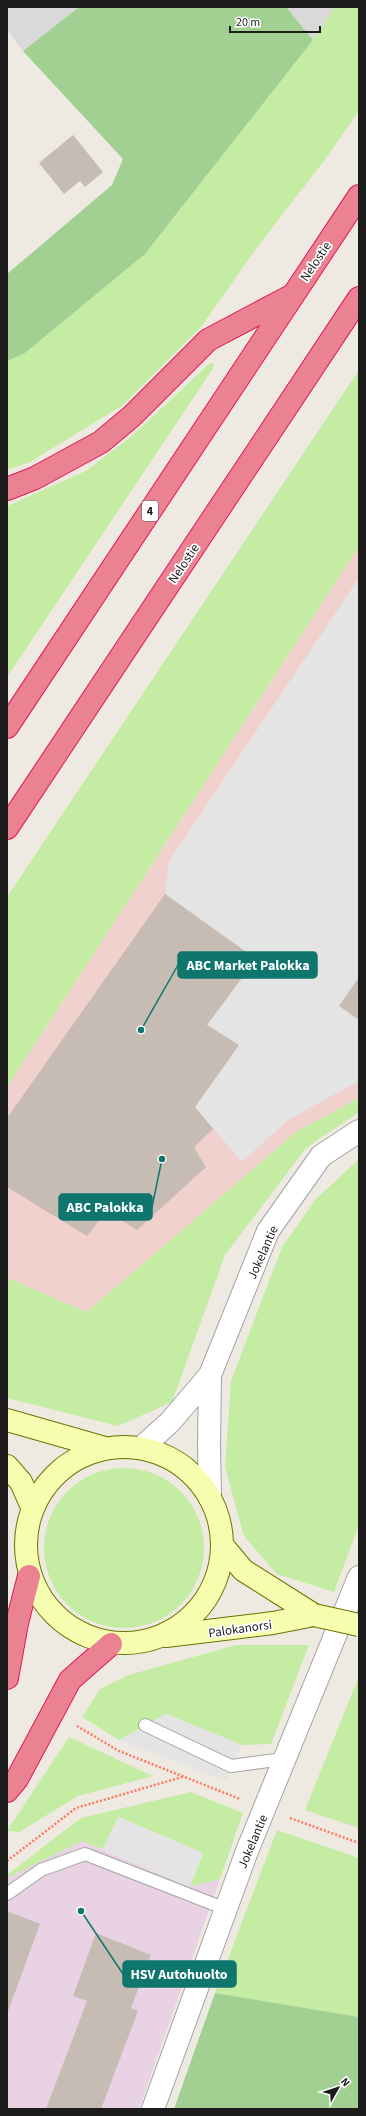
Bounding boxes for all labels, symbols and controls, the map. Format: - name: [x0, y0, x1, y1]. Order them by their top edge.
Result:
- scale bar: [230, 8, 320, 34]
- text: 20 m: [236, 14, 260, 31]
- street label: Nelostie: [296, 238, 336, 285]
- road number: 4: [142, 501, 158, 521]
- street label: Nelostie: [164, 540, 204, 587]
- callout: ABC Market Palokka: [178, 952, 317, 978]
- text: ABC Market Palokka: [185, 956, 310, 976]
- callout: ABC Palokka: [59, 1194, 152, 1220]
- text: ABC Palokka: [65, 1198, 144, 1218]
- street label: Jokelantie: [243, 1223, 283, 1282]
- street label: Palokanorsi: [207, 1616, 273, 1642]
- street label: Jokelantie: [234, 1812, 272, 1871]
- callout: HSV Autohuolto: [123, 1961, 236, 1987]
- text: HSV Autohuolto: [130, 1965, 228, 1985]
- north arrow: [318, 2068, 358, 2108]
- text: N: [337, 2074, 354, 2090]

